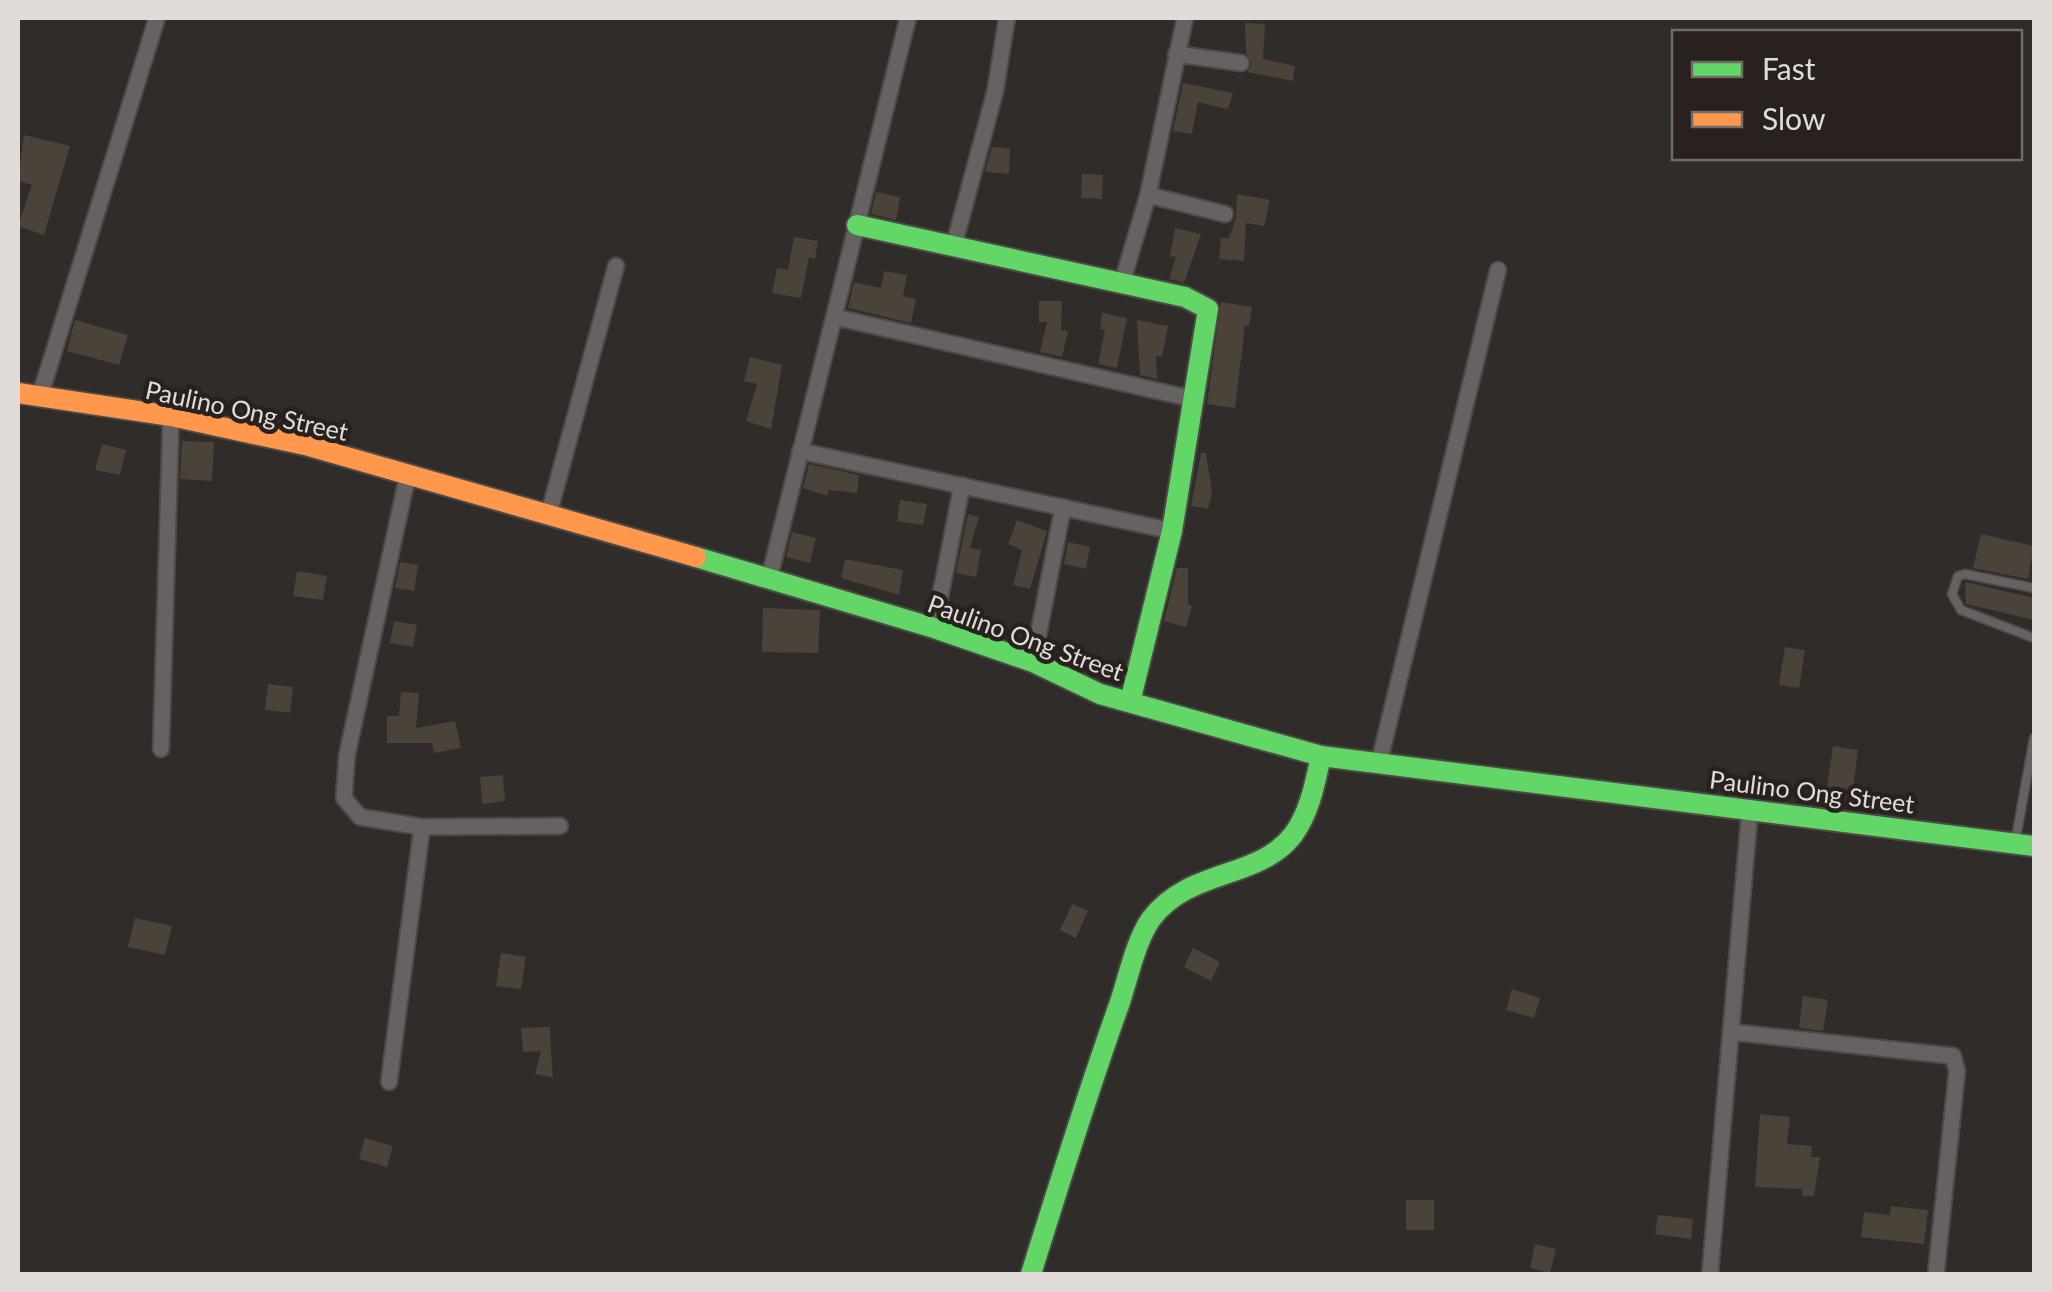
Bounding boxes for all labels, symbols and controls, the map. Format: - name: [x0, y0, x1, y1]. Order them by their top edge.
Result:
- legend: [1672, 30, 2022, 160]
- text: Fast: [1762, 50, 1816, 86]
- text: Slow: [1762, 100, 1826, 136]
- street label: Paulino Ong Street: [143, 374, 351, 446]
- street label: Paulino Ong Street: [924, 588, 1128, 686]
- street label: Paulino Ong Street: [1708, 764, 1916, 818]

